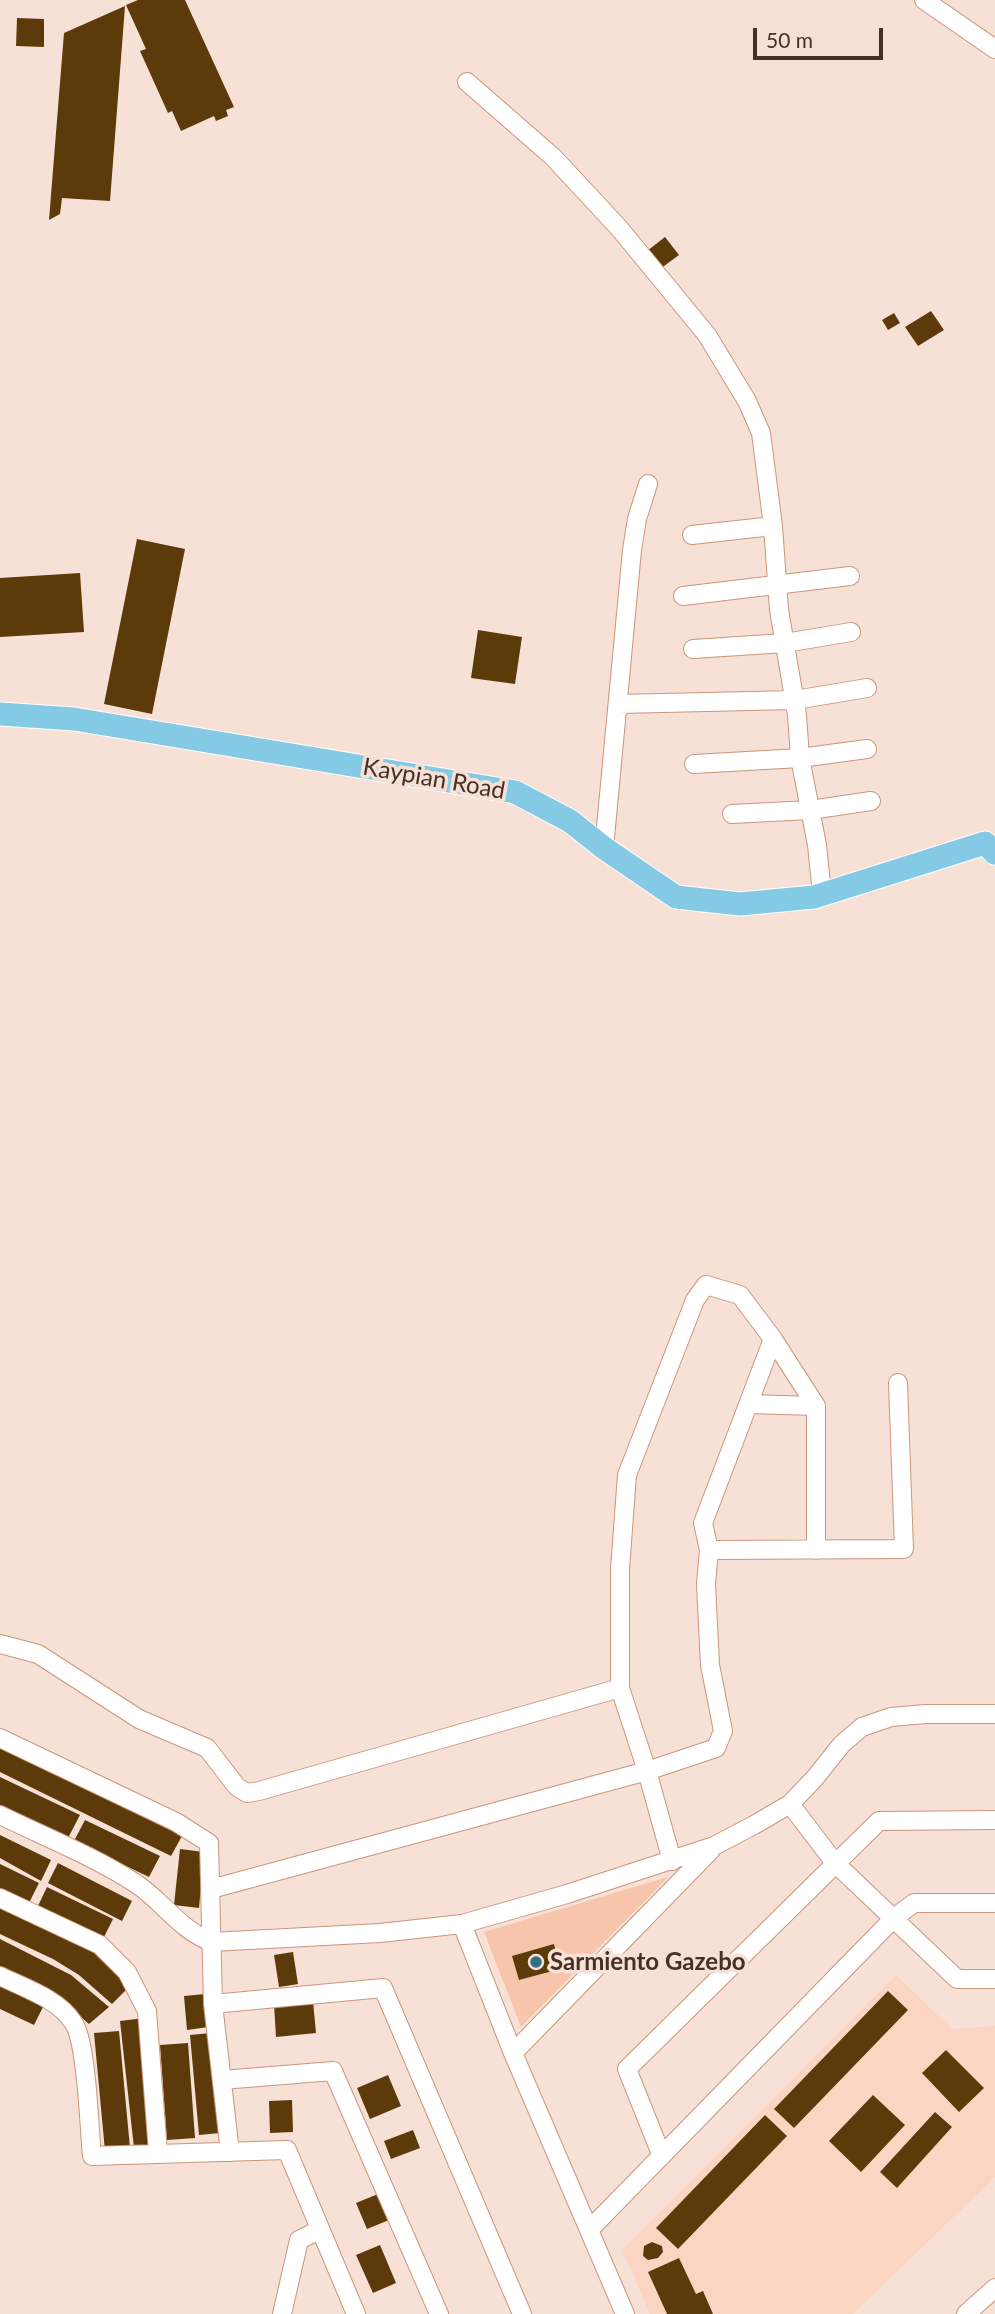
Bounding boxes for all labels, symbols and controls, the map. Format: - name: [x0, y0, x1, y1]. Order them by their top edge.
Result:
- scale bar: [757, 14, 886, 58]
- text: 50 m: [766, 27, 813, 52]
- street label: Kaypian Road: [361, 752, 507, 806]
- place label: Sarmiento Gazebo: [550, 1948, 746, 1976]
- marker: Sarmiento Gazebo: [528, 1954, 544, 1970]

